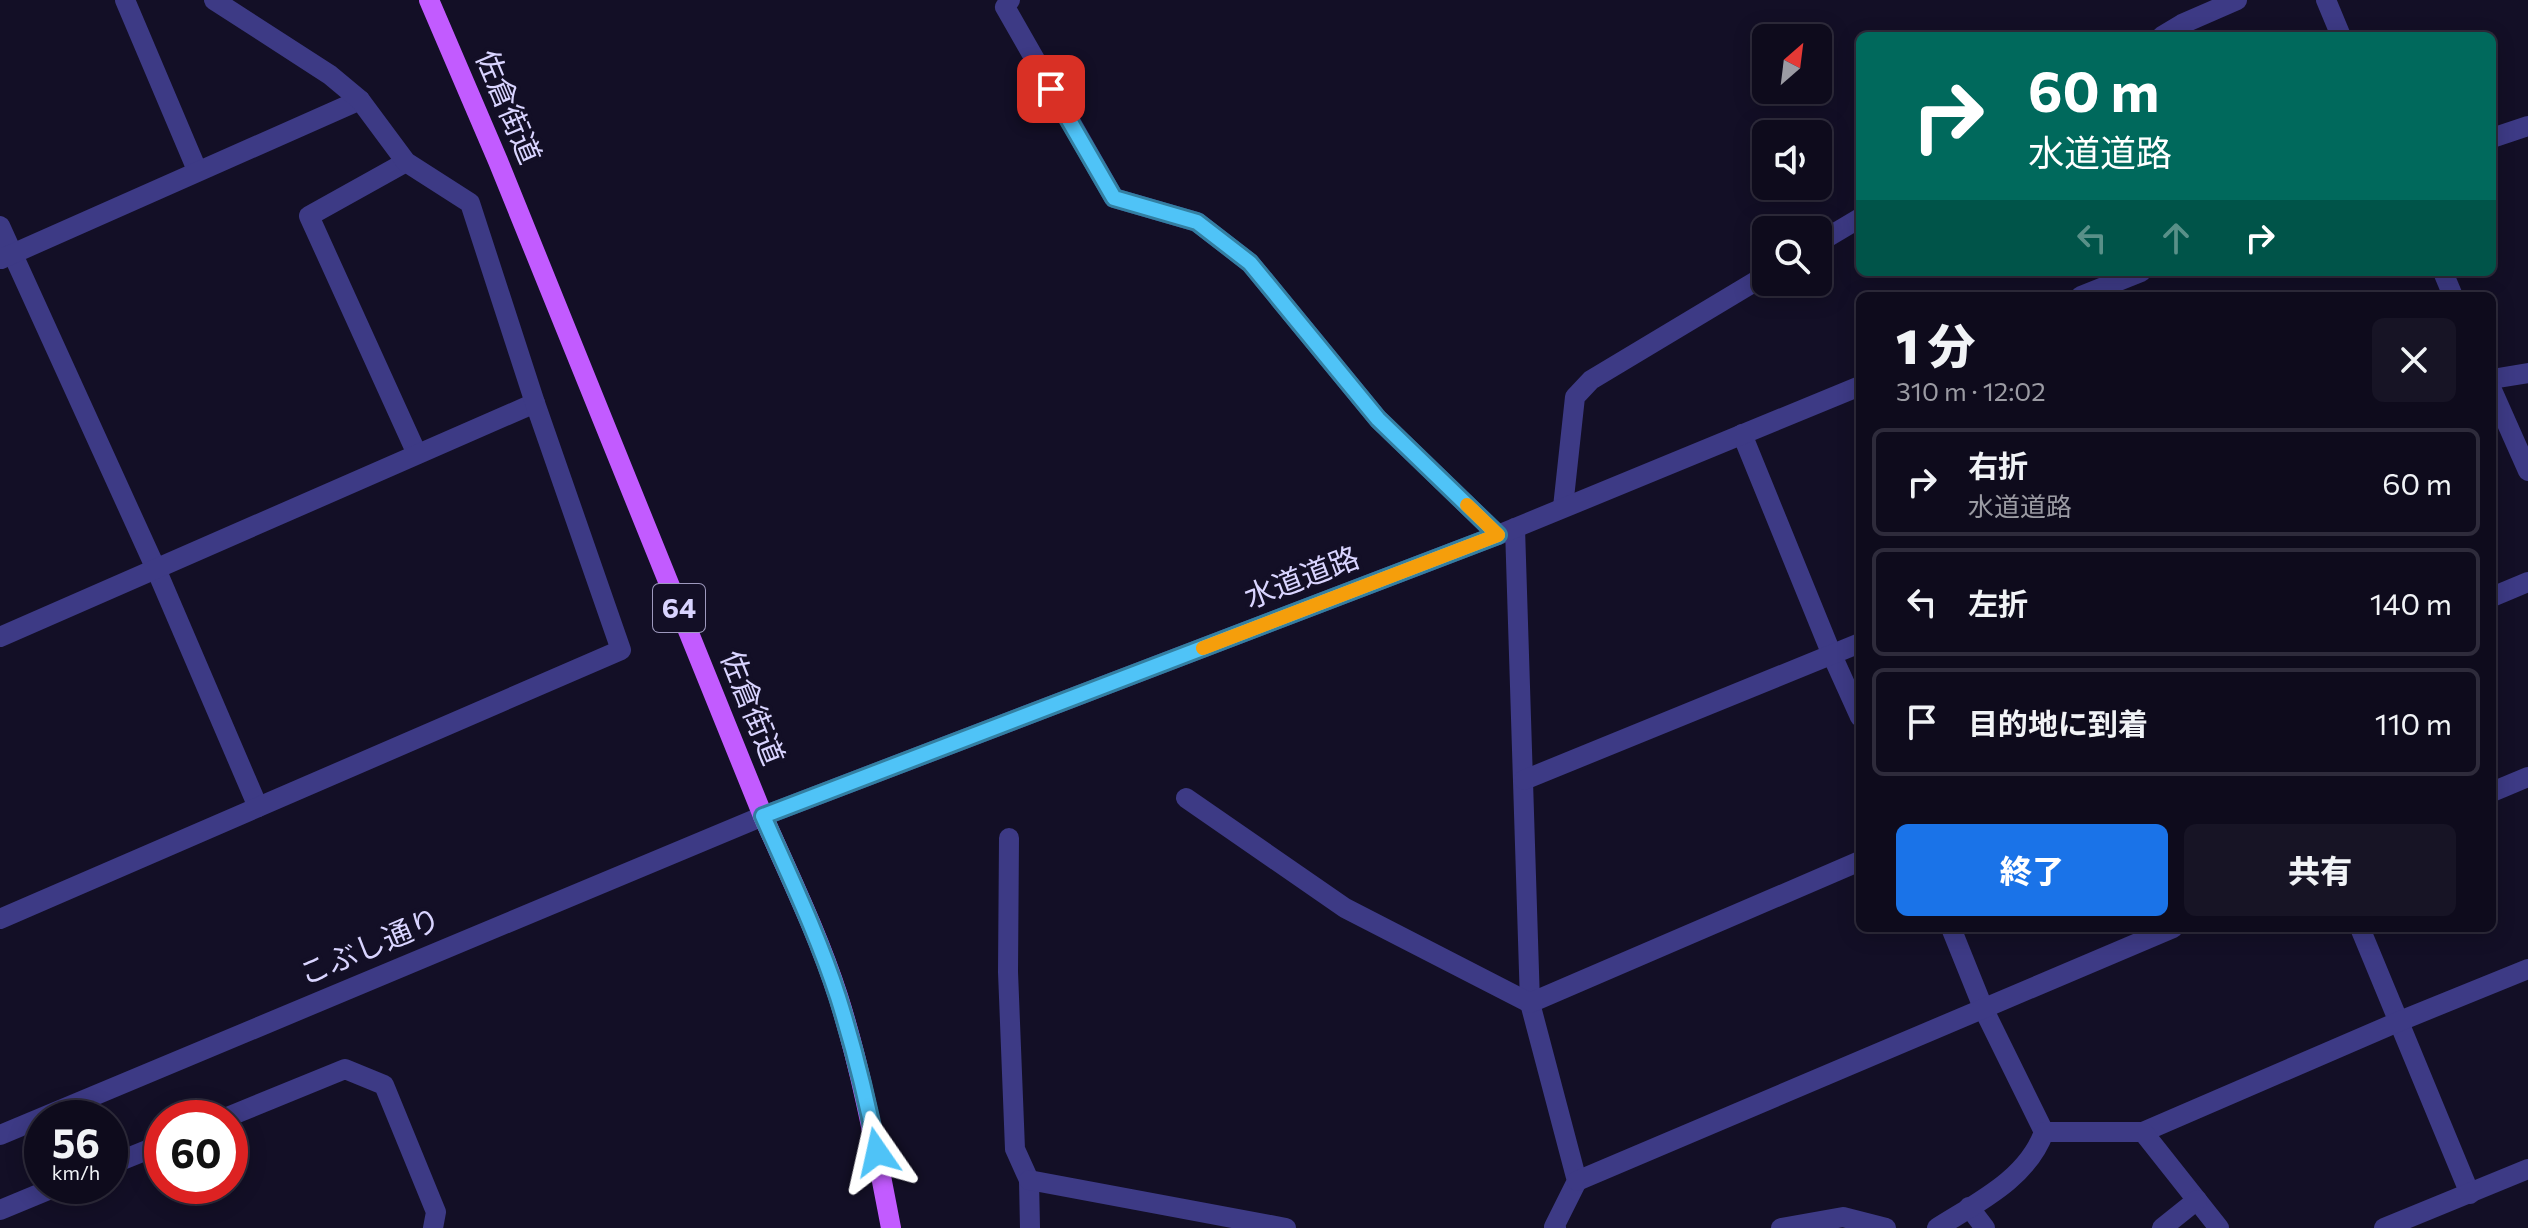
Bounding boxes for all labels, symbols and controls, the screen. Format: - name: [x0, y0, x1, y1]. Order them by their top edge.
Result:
- north arrow: [1752, 24, 1832, 104]
- map controls: [1752, 24, 1832, 296]
- street label: 佐倉街道: [470, 44, 551, 168]
- pin: [1017, 55, 1085, 123]
- text: 60 m: [2028, 55, 2159, 124]
- icon: right: [1896, 64, 2000, 168]
- icon: arrive: [1029, 67, 1073, 111]
- button: sound: [1752, 120, 1832, 200]
- text: 水道道路: [2028, 129, 2172, 173]
- button: search: [1752, 216, 1832, 296]
- icon: left: [2070, 216, 2114, 260]
- icon: ahead: [2154, 216, 2198, 260]
- icon: right: [2238, 216, 2282, 260]
- text: 1 分: [1896, 315, 1976, 374]
- button: close: [2372, 318, 2456, 402]
- text: 310 m · 12:02: [1896, 375, 2046, 406]
- text: 右折: [1968, 446, 2028, 483]
- icon: right: [1900, 460, 1944, 504]
- text: 60 m: [2382, 464, 2452, 501]
- text: 水道道路: [1968, 490, 2072, 521]
- street label: 水道道路: [1238, 537, 1364, 614]
- icon: left: [1900, 580, 1944, 624]
- road number: 64: [653, 584, 705, 632]
- text: 左折: [1968, 584, 2028, 621]
- text: 140 m: [2370, 584, 2452, 621]
- street label: 佐倉街道: [715, 645, 794, 770]
- icon: arrive: [1900, 700, 1944, 744]
- text: 目的地に到着: [1968, 704, 2148, 741]
- text: 110 m: [2375, 704, 2452, 741]
- button: 終了: [1896, 824, 2168, 916]
- button: 共有: [2184, 824, 2456, 916]
- street label: こぶし通り: [293, 898, 445, 991]
- speed limit sign: 60: [144, 1100, 248, 1204]
- position arrow: [835, 1110, 919, 1194]
- text: 56: [52, 1117, 100, 1166]
- text: km/h: [52, 1160, 100, 1184]

